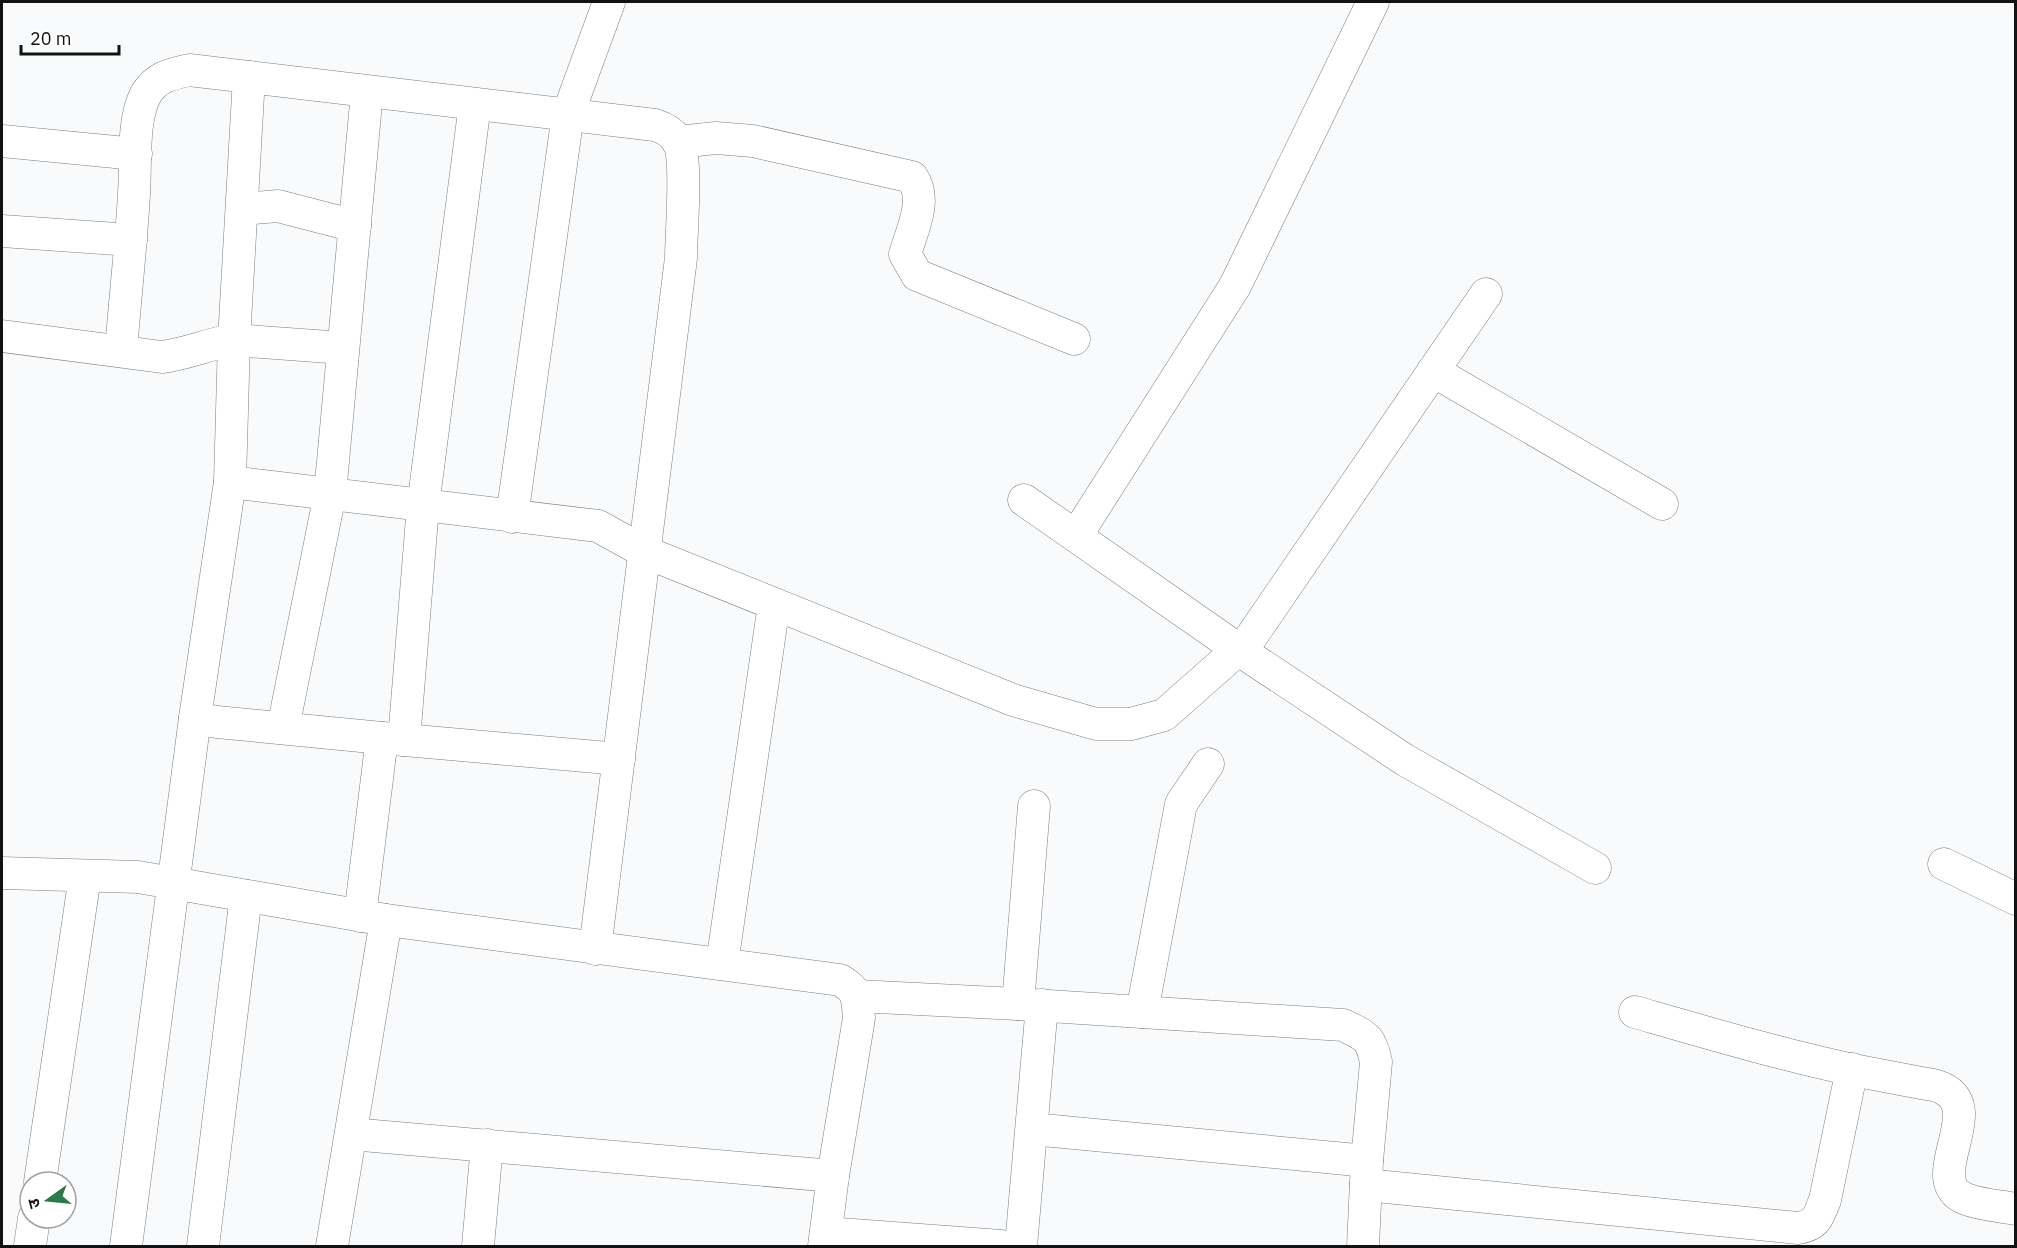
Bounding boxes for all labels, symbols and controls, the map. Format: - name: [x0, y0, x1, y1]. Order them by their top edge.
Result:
- scale bar: [21, 18, 118, 56]
- text: 20 m: [30, 27, 72, 50]
- north arrow: [18, 1170, 78, 1230]
- text: उ: [22, 1196, 44, 1211]

